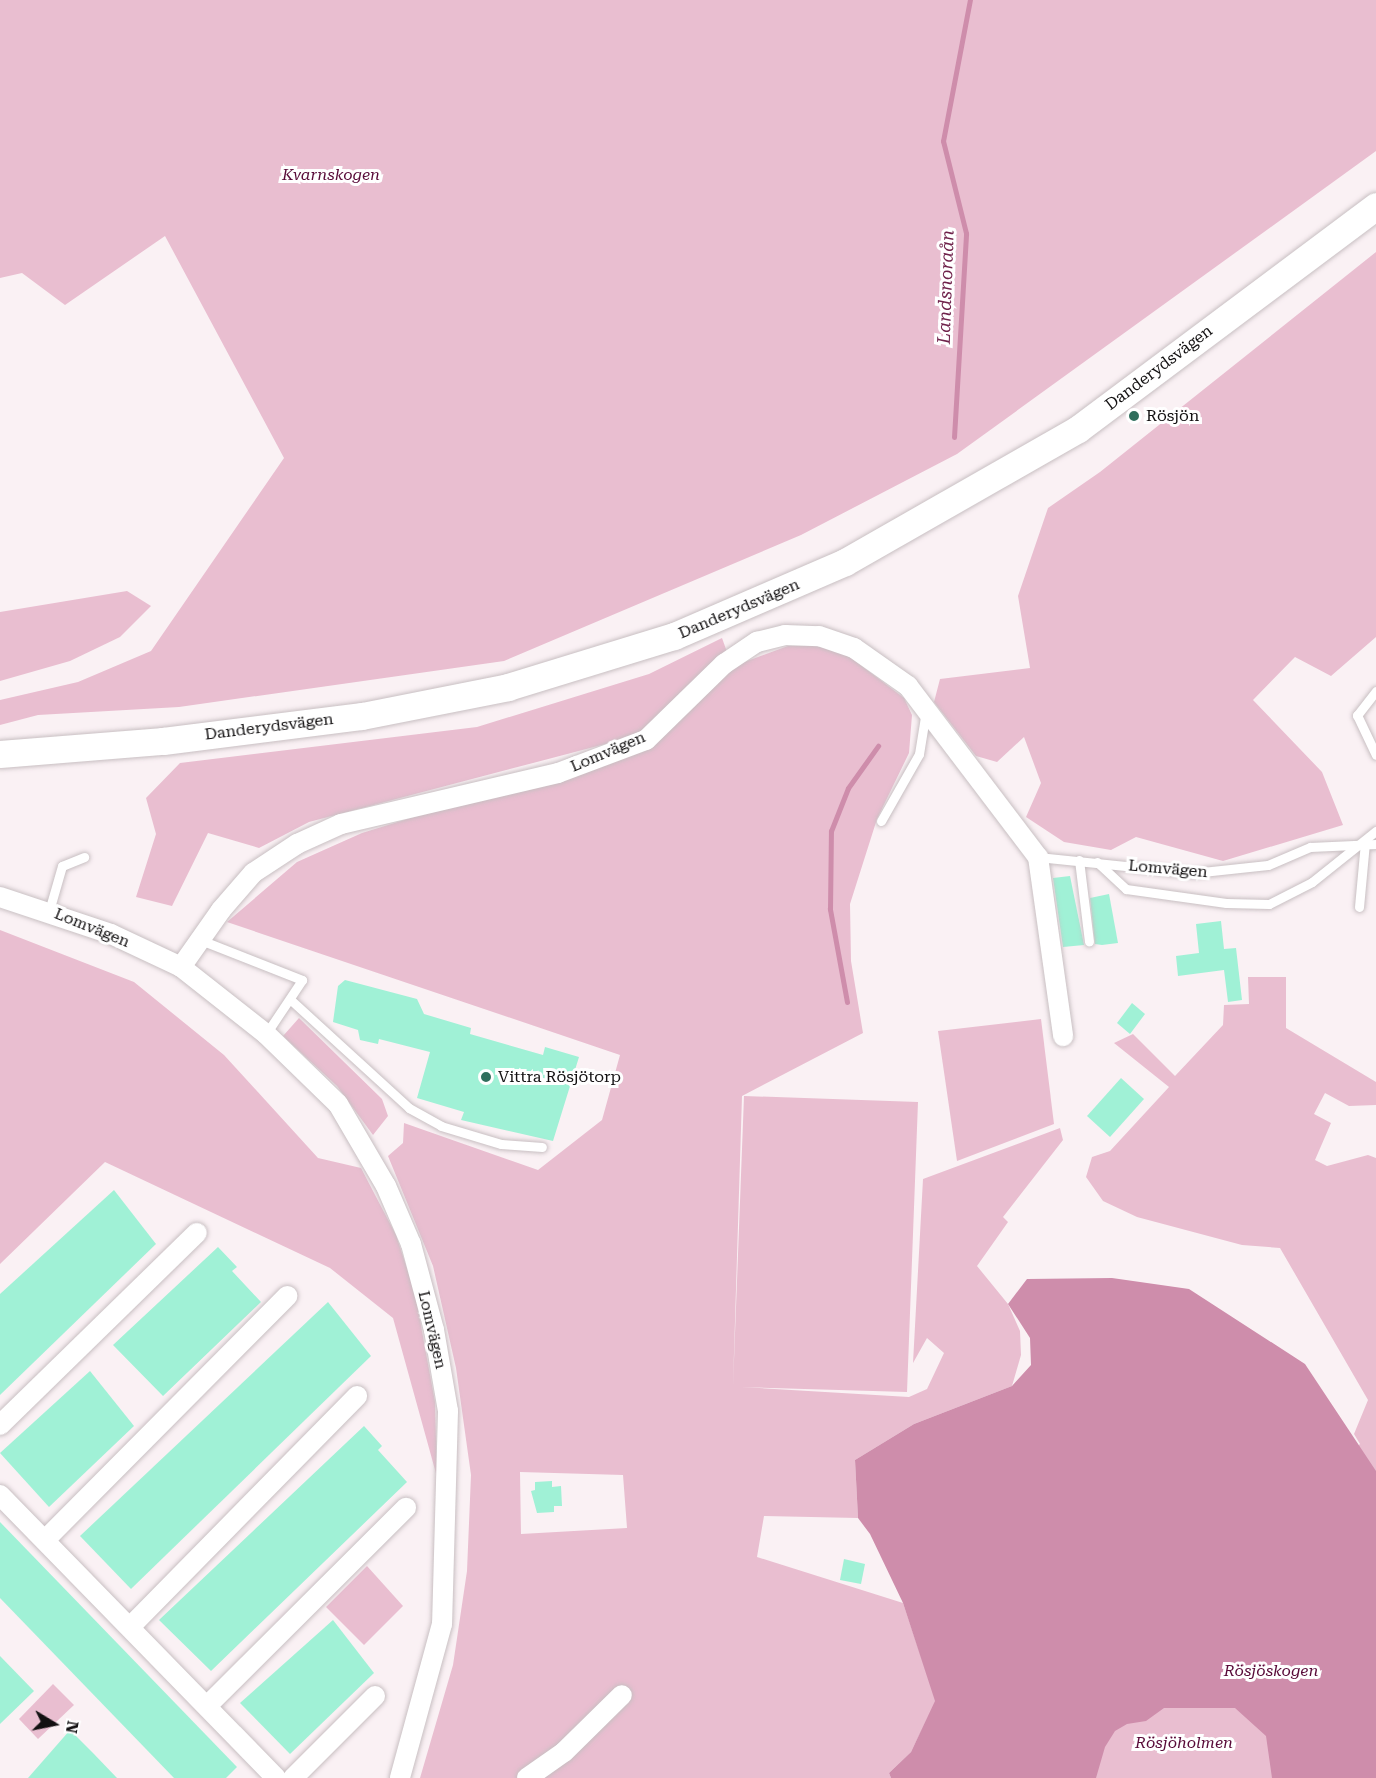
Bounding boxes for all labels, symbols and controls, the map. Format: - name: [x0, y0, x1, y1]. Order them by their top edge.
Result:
- park label: Kvarnskogen: [282, 165, 380, 185]
- water label: Landsnoraån: [933, 230, 959, 344]
- street label: Danderydsvägen: [1101, 321, 1217, 415]
- place label: Rösjön: [1146, 406, 1199, 426]
- marker: Rösjön: [1127, 409, 1141, 423]
- street label: Danderydsvägen: [676, 575, 802, 643]
- street label: Danderydsvägen: [204, 710, 334, 744]
- street label: Lomvägen: [568, 728, 648, 776]
- street label: Lomvägen: [1127, 856, 1209, 882]
- street label: Lomvägen: [51, 904, 133, 952]
- place label: Vittra Rösjötorp: [498, 1067, 621, 1087]
- marker: Vittra Rösjötorp: [479, 1070, 493, 1084]
- street label: Lomvägen: [414, 1289, 450, 1371]
- park label: Rösjöskogen: [1224, 1661, 1318, 1681]
- north arrow: [24, 1694, 84, 1754]
- text: N: [62, 1719, 83, 1735]
- park label: Rösjöholmen: [1135, 1733, 1233, 1753]

